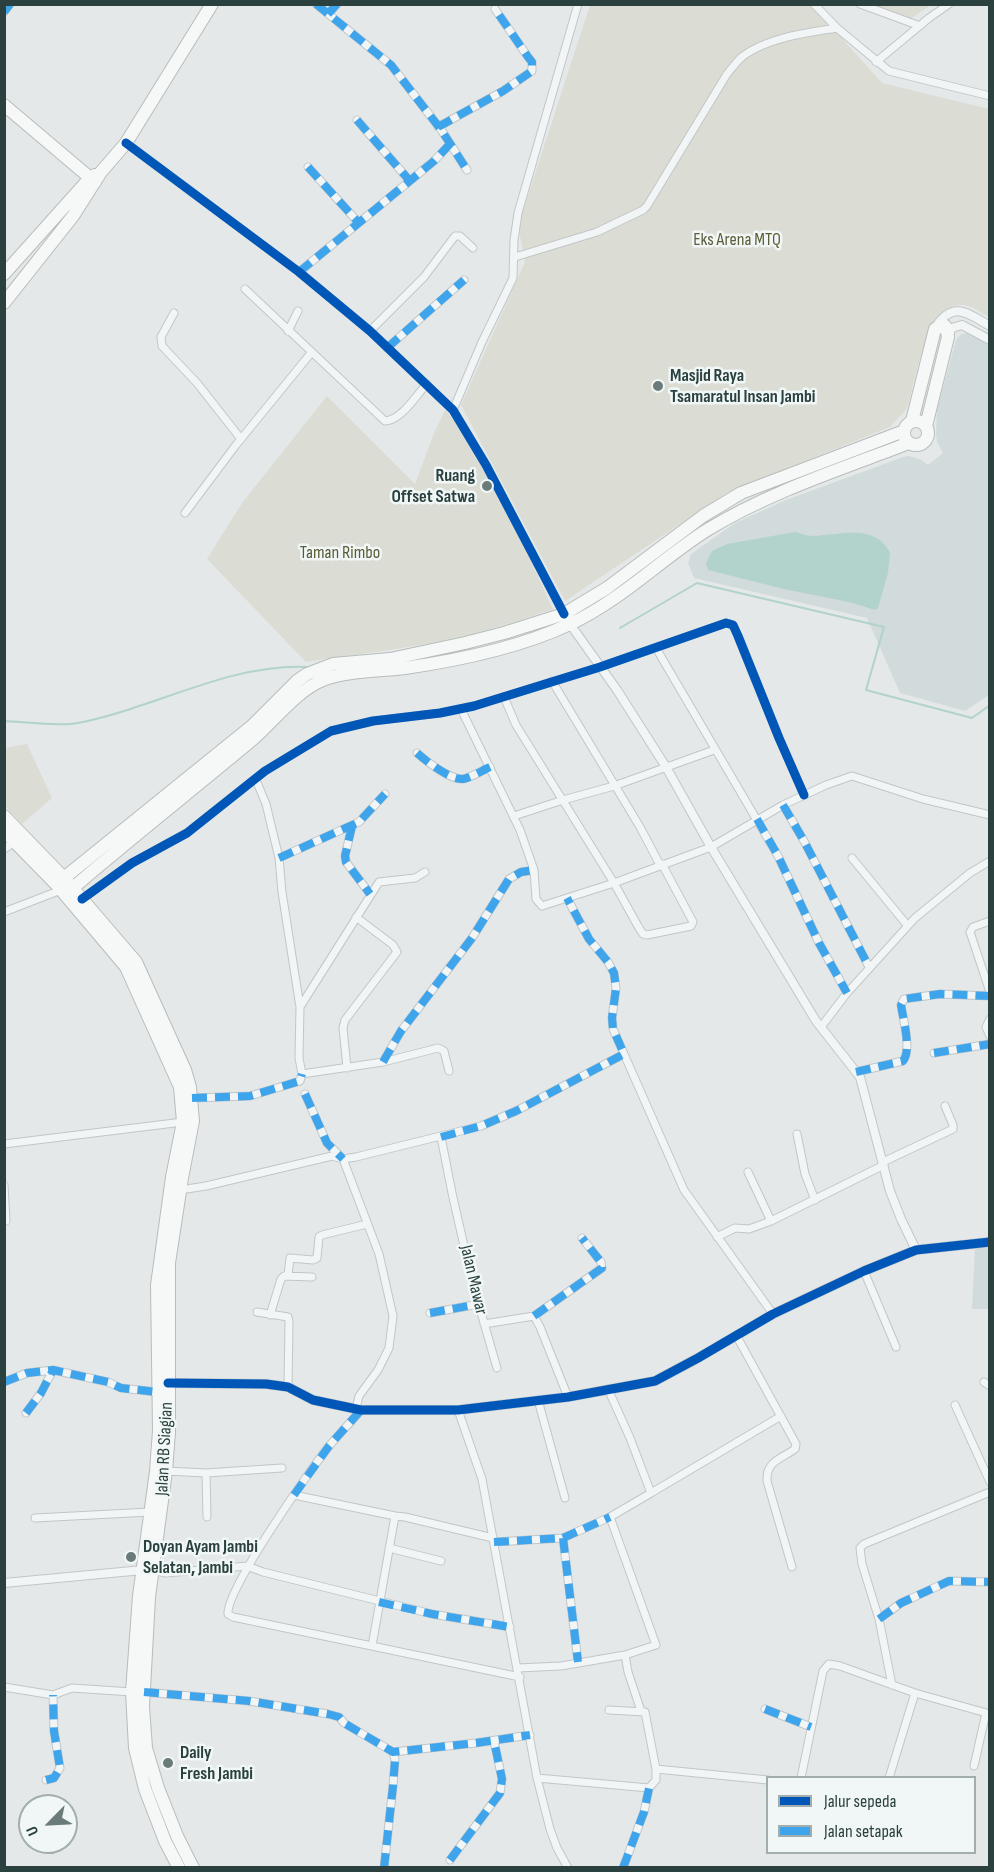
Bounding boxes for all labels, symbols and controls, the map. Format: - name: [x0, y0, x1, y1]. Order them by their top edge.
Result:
- park label: Eks Arena MTQ: [693, 229, 781, 251]
- place label: Masjid Raya Tsamaratul Insan Jambi: [670, 365, 815, 407]
- marker: Masjid Raya Tsamaratul Insan Jambi: [651, 379, 665, 393]
- place label: Ruang Offset Satwa: [392, 465, 475, 508]
- marker: Ruang Offset Satwa: [480, 479, 494, 493]
- park label: Taman Rimbo: [300, 542, 380, 564]
- street label: Jalan Mawar: [454, 1243, 492, 1317]
- street label: Jalan RB Siagian: [152, 1402, 178, 1496]
- place label: Doyan Ayam Jambi Selatan, Jambi: [143, 1536, 258, 1578]
- marker: Doyan Ayam Jambi Selatan, Jambi: [124, 1550, 138, 1564]
- place label: Daily Fresh Jambi: [180, 1742, 253, 1784]
- marker: Daily Fresh Jambi: [161, 1756, 175, 1770]
- legend: [766, 1776, 976, 1854]
- text: Jalur sepeda: [824, 1791, 896, 1812]
- north arrow: [18, 1794, 78, 1854]
- text: Jalan setapak: [824, 1821, 903, 1842]
- text: U: [23, 1823, 43, 1838]

